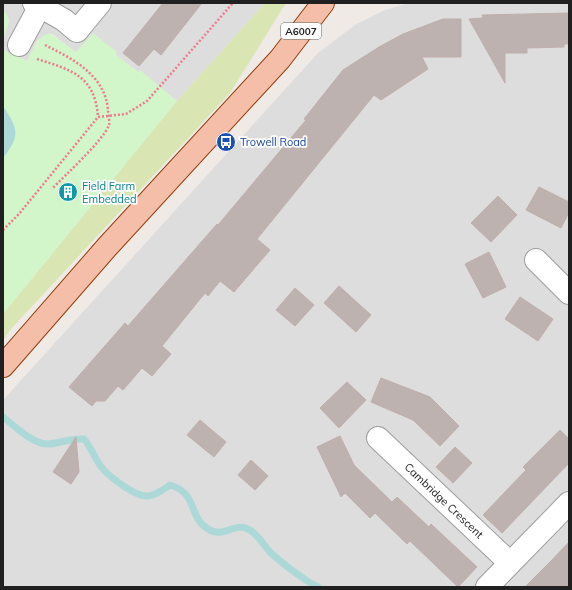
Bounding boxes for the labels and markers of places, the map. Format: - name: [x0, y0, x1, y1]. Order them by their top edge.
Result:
- bus stop icon: Trowell Road: [215, 131, 237, 153]
- place label: Trowell Road: [240, 135, 306, 149]
- place label: Field Farm Embedded: [82, 179, 137, 206]
- building icon: Field Farm Embedded: [57, 181, 79, 203]

